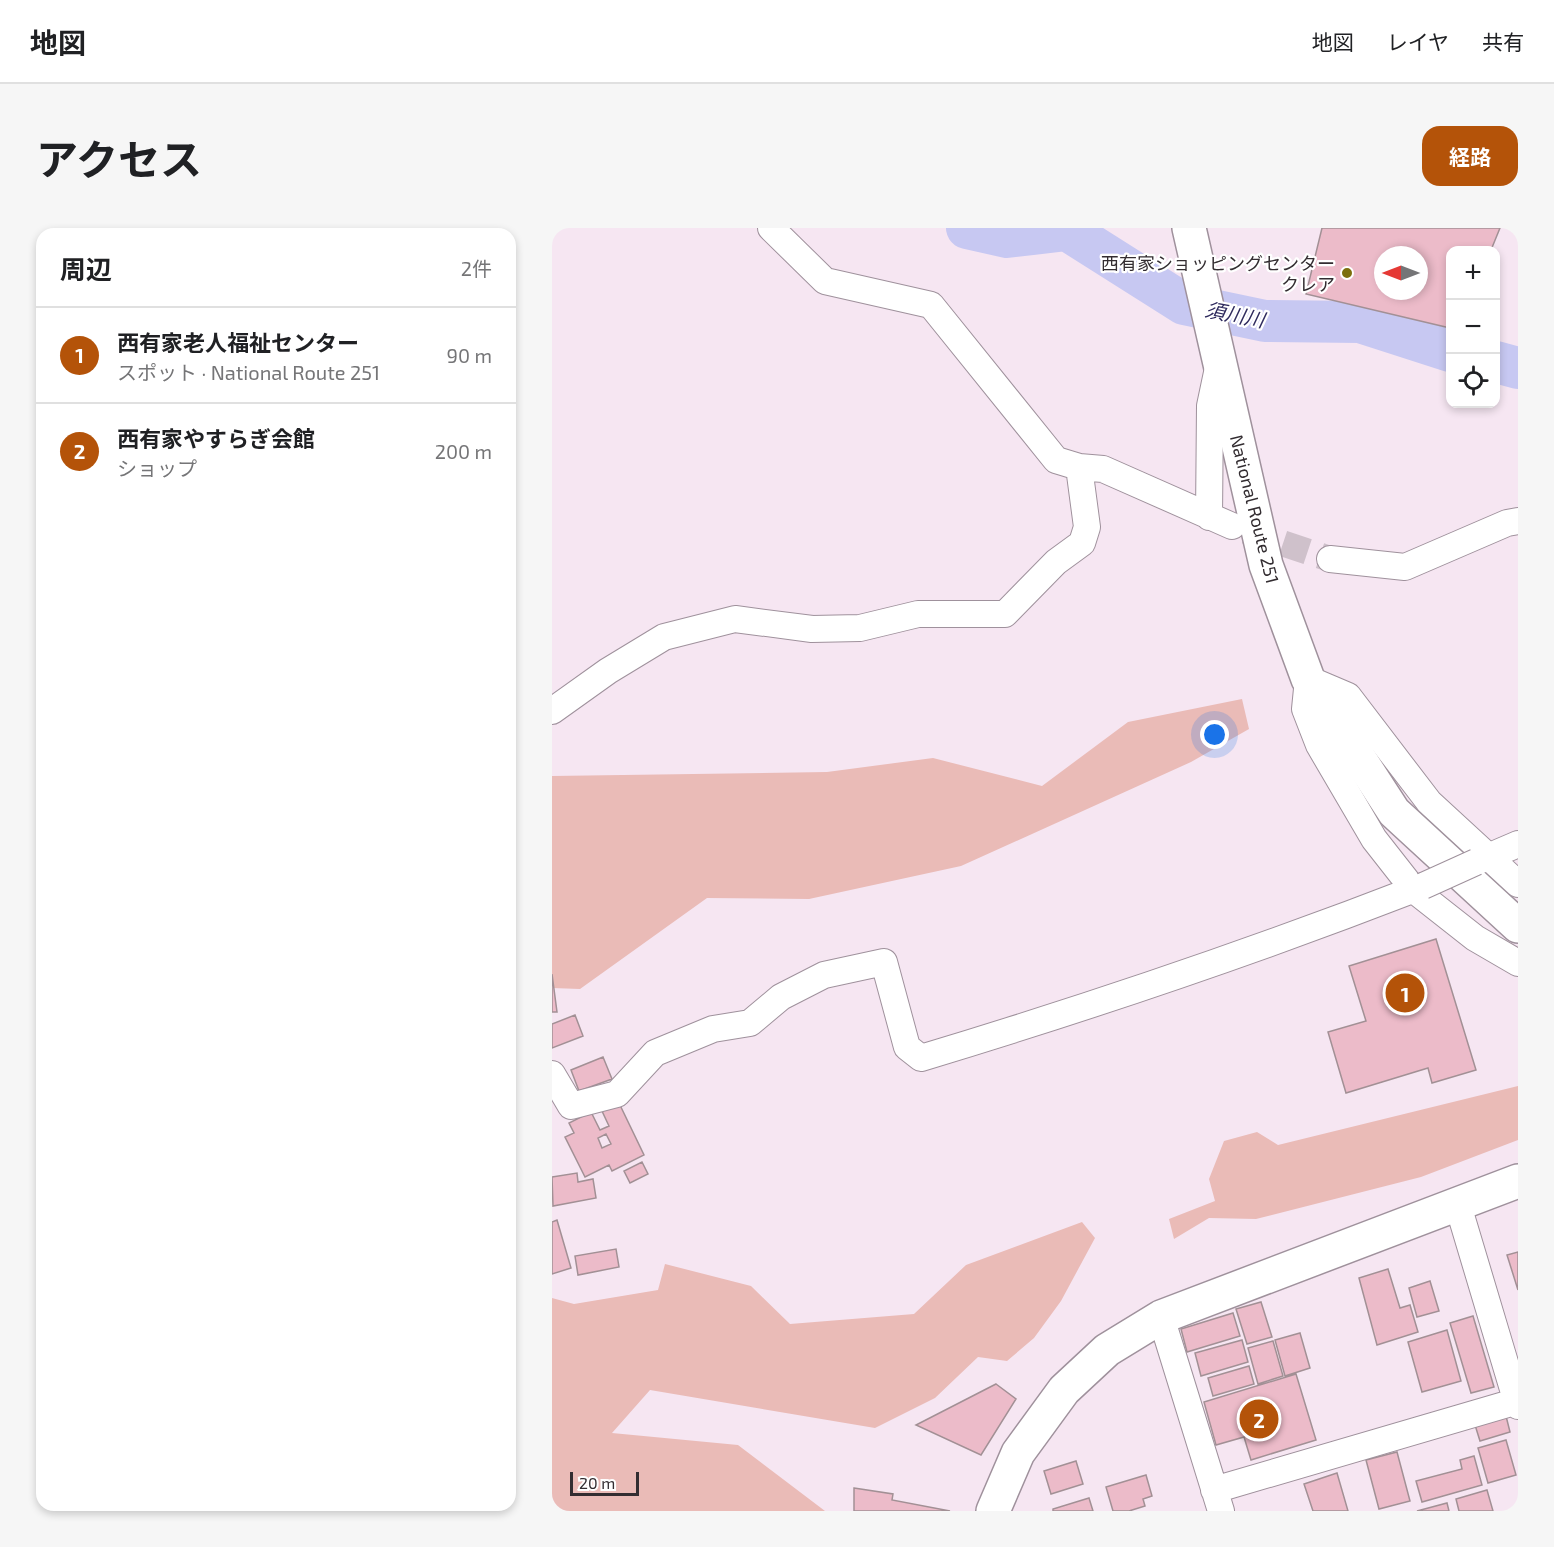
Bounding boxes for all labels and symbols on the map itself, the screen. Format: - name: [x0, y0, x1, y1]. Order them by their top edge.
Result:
- north arrow: [1374, 246, 1428, 300]
- place label: 西有家ショッピングセンター クレア: [1101, 252, 1335, 295]
- marker: 西有家ショッピングセンター クレア: [1340, 266, 1354, 280]
- water label: 須川川: [1203, 296, 1269, 332]
- street label: National Route 251: [1226, 432, 1284, 586]
- your location: [1200, 720, 1229, 749]
- pin: 1: [1386, 970, 1424, 1016]
- pin: 2: [1240, 1396, 1278, 1442]
- scale bar: [570, 1469, 639, 1496]

